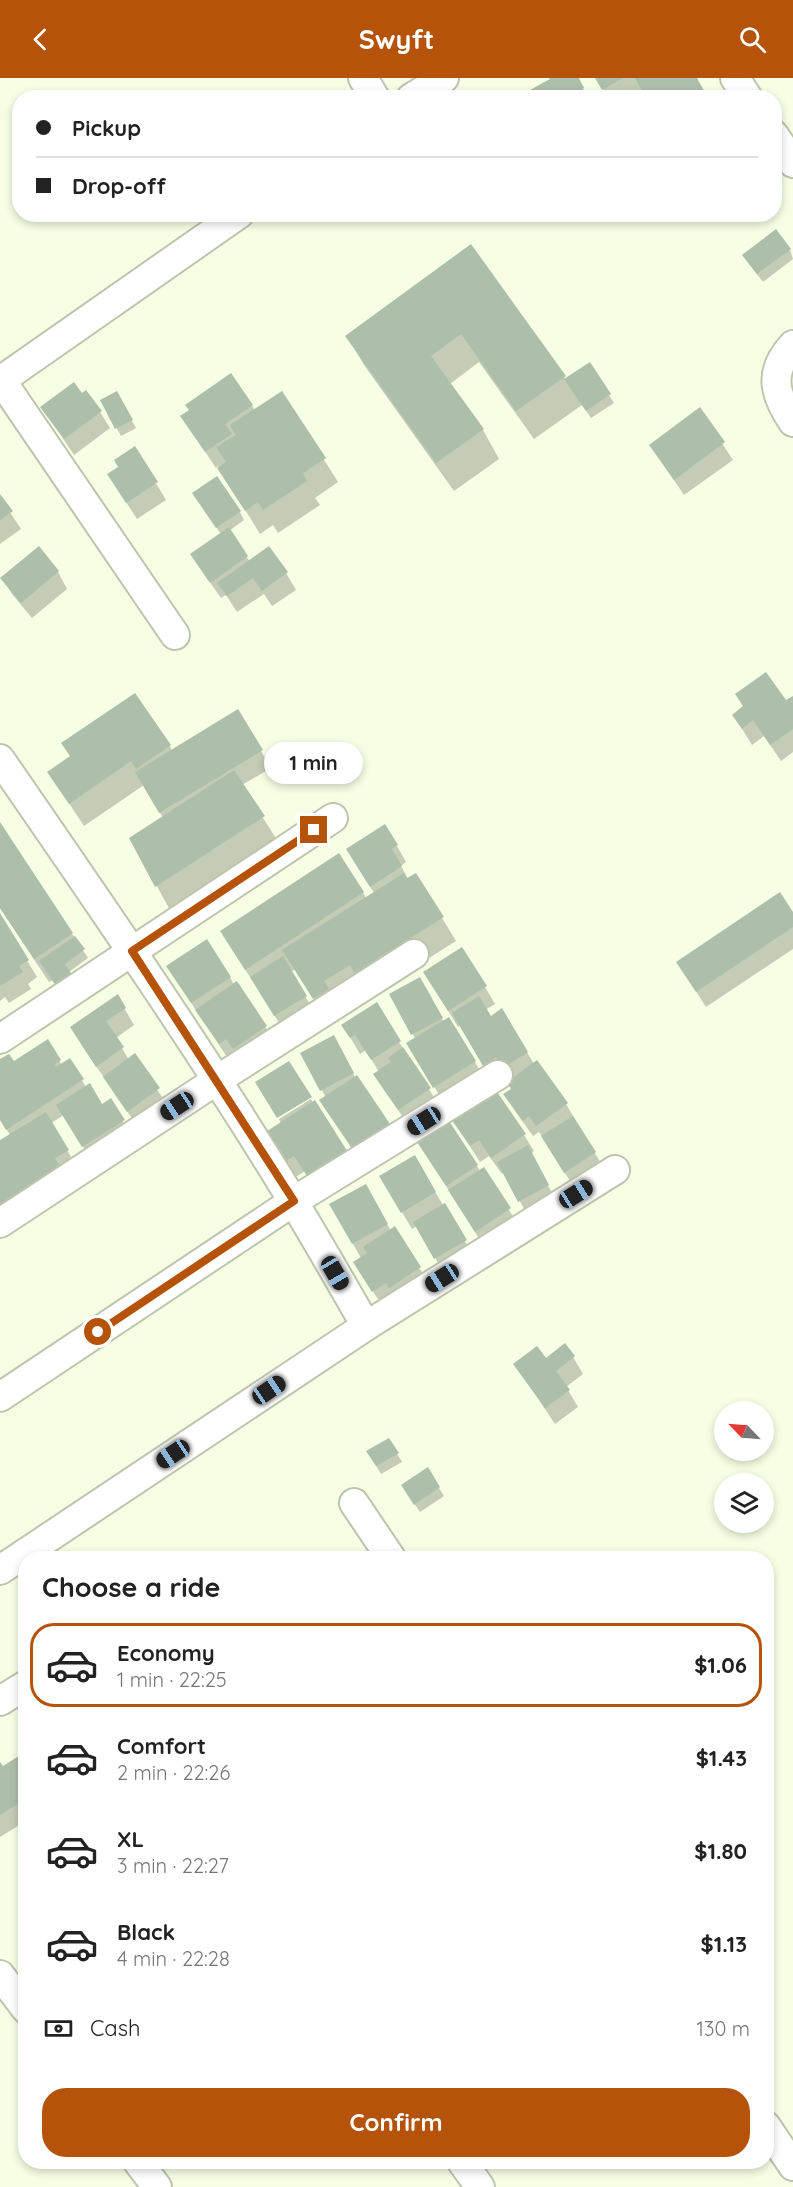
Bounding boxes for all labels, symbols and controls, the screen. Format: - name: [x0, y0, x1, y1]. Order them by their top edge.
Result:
- text: Swyft: [359, 22, 434, 56]
- icon: back: [24, 23, 57, 56]
- icon: search: [736, 23, 769, 56]
- text: Pickup: [72, 114, 141, 142]
- text: Drop-off: [72, 172, 166, 200]
- callout: 1 min: [264, 743, 364, 785]
- text: 1 min: [289, 750, 338, 775]
- route end: [300, 816, 327, 843]
- car: [157, 1089, 197, 1123]
- car: [404, 1104, 444, 1138]
- car: [556, 1177, 596, 1211]
- car: [318, 1253, 352, 1293]
- car: [422, 1261, 462, 1295]
- route start: [84, 1318, 111, 1345]
- car: [249, 1372, 289, 1408]
- north arrow: [714, 1401, 774, 1461]
- map controls: [714, 1401, 774, 1533]
- car: [153, 1436, 193, 1472]
- button: layers: [714, 1473, 774, 1533]
- text: Choose a ride: [42, 1570, 220, 1604]
- icon: car: [45, 1638, 99, 1692]
- text: Economy: [117, 1639, 215, 1667]
- text: $1.06: [694, 1651, 747, 1679]
- text: 1 min · 22:25: [117, 1667, 227, 1692]
- icon: car: [45, 1731, 99, 1785]
- text: Comfort: [117, 1732, 206, 1760]
- text: $1.43: [696, 1744, 747, 1772]
- text: 2 min · 22:26: [117, 1760, 230, 1785]
- icon: car: [45, 1824, 99, 1878]
- text: XL: [117, 1825, 144, 1853]
- text: $1.80: [694, 1837, 747, 1865]
- text: 3 min · 22:27: [117, 1853, 229, 1878]
- icon: car: [45, 1917, 99, 1971]
- text: Black: [117, 1918, 175, 1946]
- text: $1.13: [701, 1930, 747, 1958]
- text: 4 min · 22:28: [117, 1946, 230, 1971]
- icon: cash: [42, 2012, 75, 2045]
- text: Cash: [90, 2014, 141, 2042]
- text: 130 m: [697, 2016, 750, 2041]
- button: Confirm: [42, 2088, 750, 2157]

